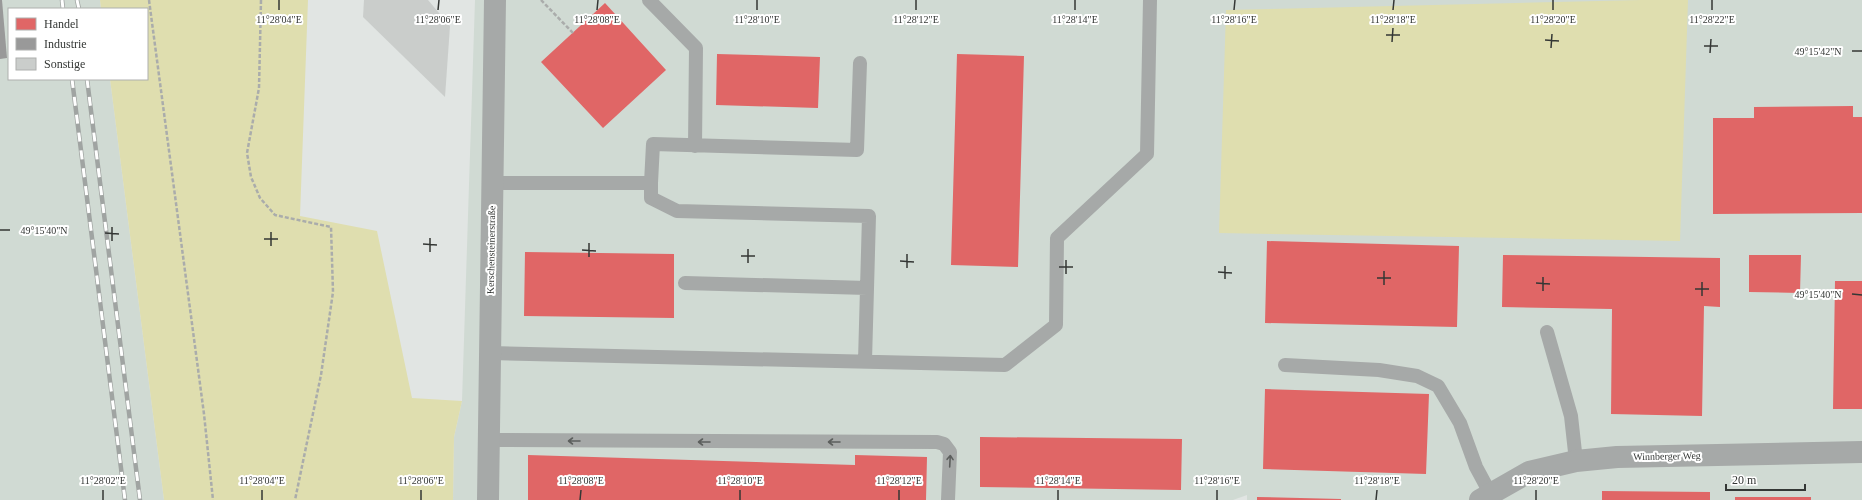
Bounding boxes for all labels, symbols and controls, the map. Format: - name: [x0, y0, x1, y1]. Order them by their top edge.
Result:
- legend: [8, 8, 148, 80]
- text: 11°28'04"E: [256, 14, 302, 25]
- text: 11°28'06"E: [415, 14, 461, 25]
- text: 11°28'08"E: [574, 14, 620, 25]
- text: 11°28'10"E: [734, 14, 780, 25]
- text: 11°28'12"E: [893, 14, 939, 25]
- text: 11°28'14"E: [1052, 14, 1098, 25]
- text: 11°28'16"E: [1211, 14, 1257, 25]
- text: 11°28'18"E: [1370, 14, 1416, 25]
- text: 11°28'20"E: [1530, 14, 1576, 25]
- text: 11°28'22"E: [1689, 14, 1735, 25]
- text: Handel: [44, 17, 79, 31]
- text: Industrie: [44, 37, 87, 51]
- text: 49°15'42"N: [1794, 46, 1842, 57]
- text: Sonstige: [44, 57, 85, 71]
- street label: Kerschensteinerstraße: [485, 205, 497, 294]
- text: 49°15'40"N: [20, 225, 68, 236]
- text: 49°15'40"N: [1794, 289, 1842, 300]
- one-way arrow: [568, 437, 581, 445]
- one-way arrow: [698, 438, 711, 446]
- one-way arrow: [828, 438, 841, 446]
- street label: Winnberger Weg: [1633, 450, 1701, 462]
- one-way arrow: [946, 455, 954, 468]
- scale bar: [1726, 466, 1805, 492]
- text: 20 m: [1732, 473, 1757, 487]
- text: 11°28'02"E: [80, 475, 126, 486]
- text: 11°28'04"E: [239, 475, 285, 486]
- text: 11°28'06"E: [398, 475, 444, 486]
- text: 11°28'08"E: [558, 475, 604, 486]
- text: 11°28'10"E: [717, 475, 763, 486]
- text: 11°28'12"E: [876, 475, 922, 486]
- text: 11°28'14"E: [1035, 475, 1081, 486]
- text: 11°28'16"E: [1194, 475, 1240, 486]
- text: 11°28'18"E: [1354, 475, 1400, 486]
- text: 11°28'20"E: [1513, 475, 1559, 486]

